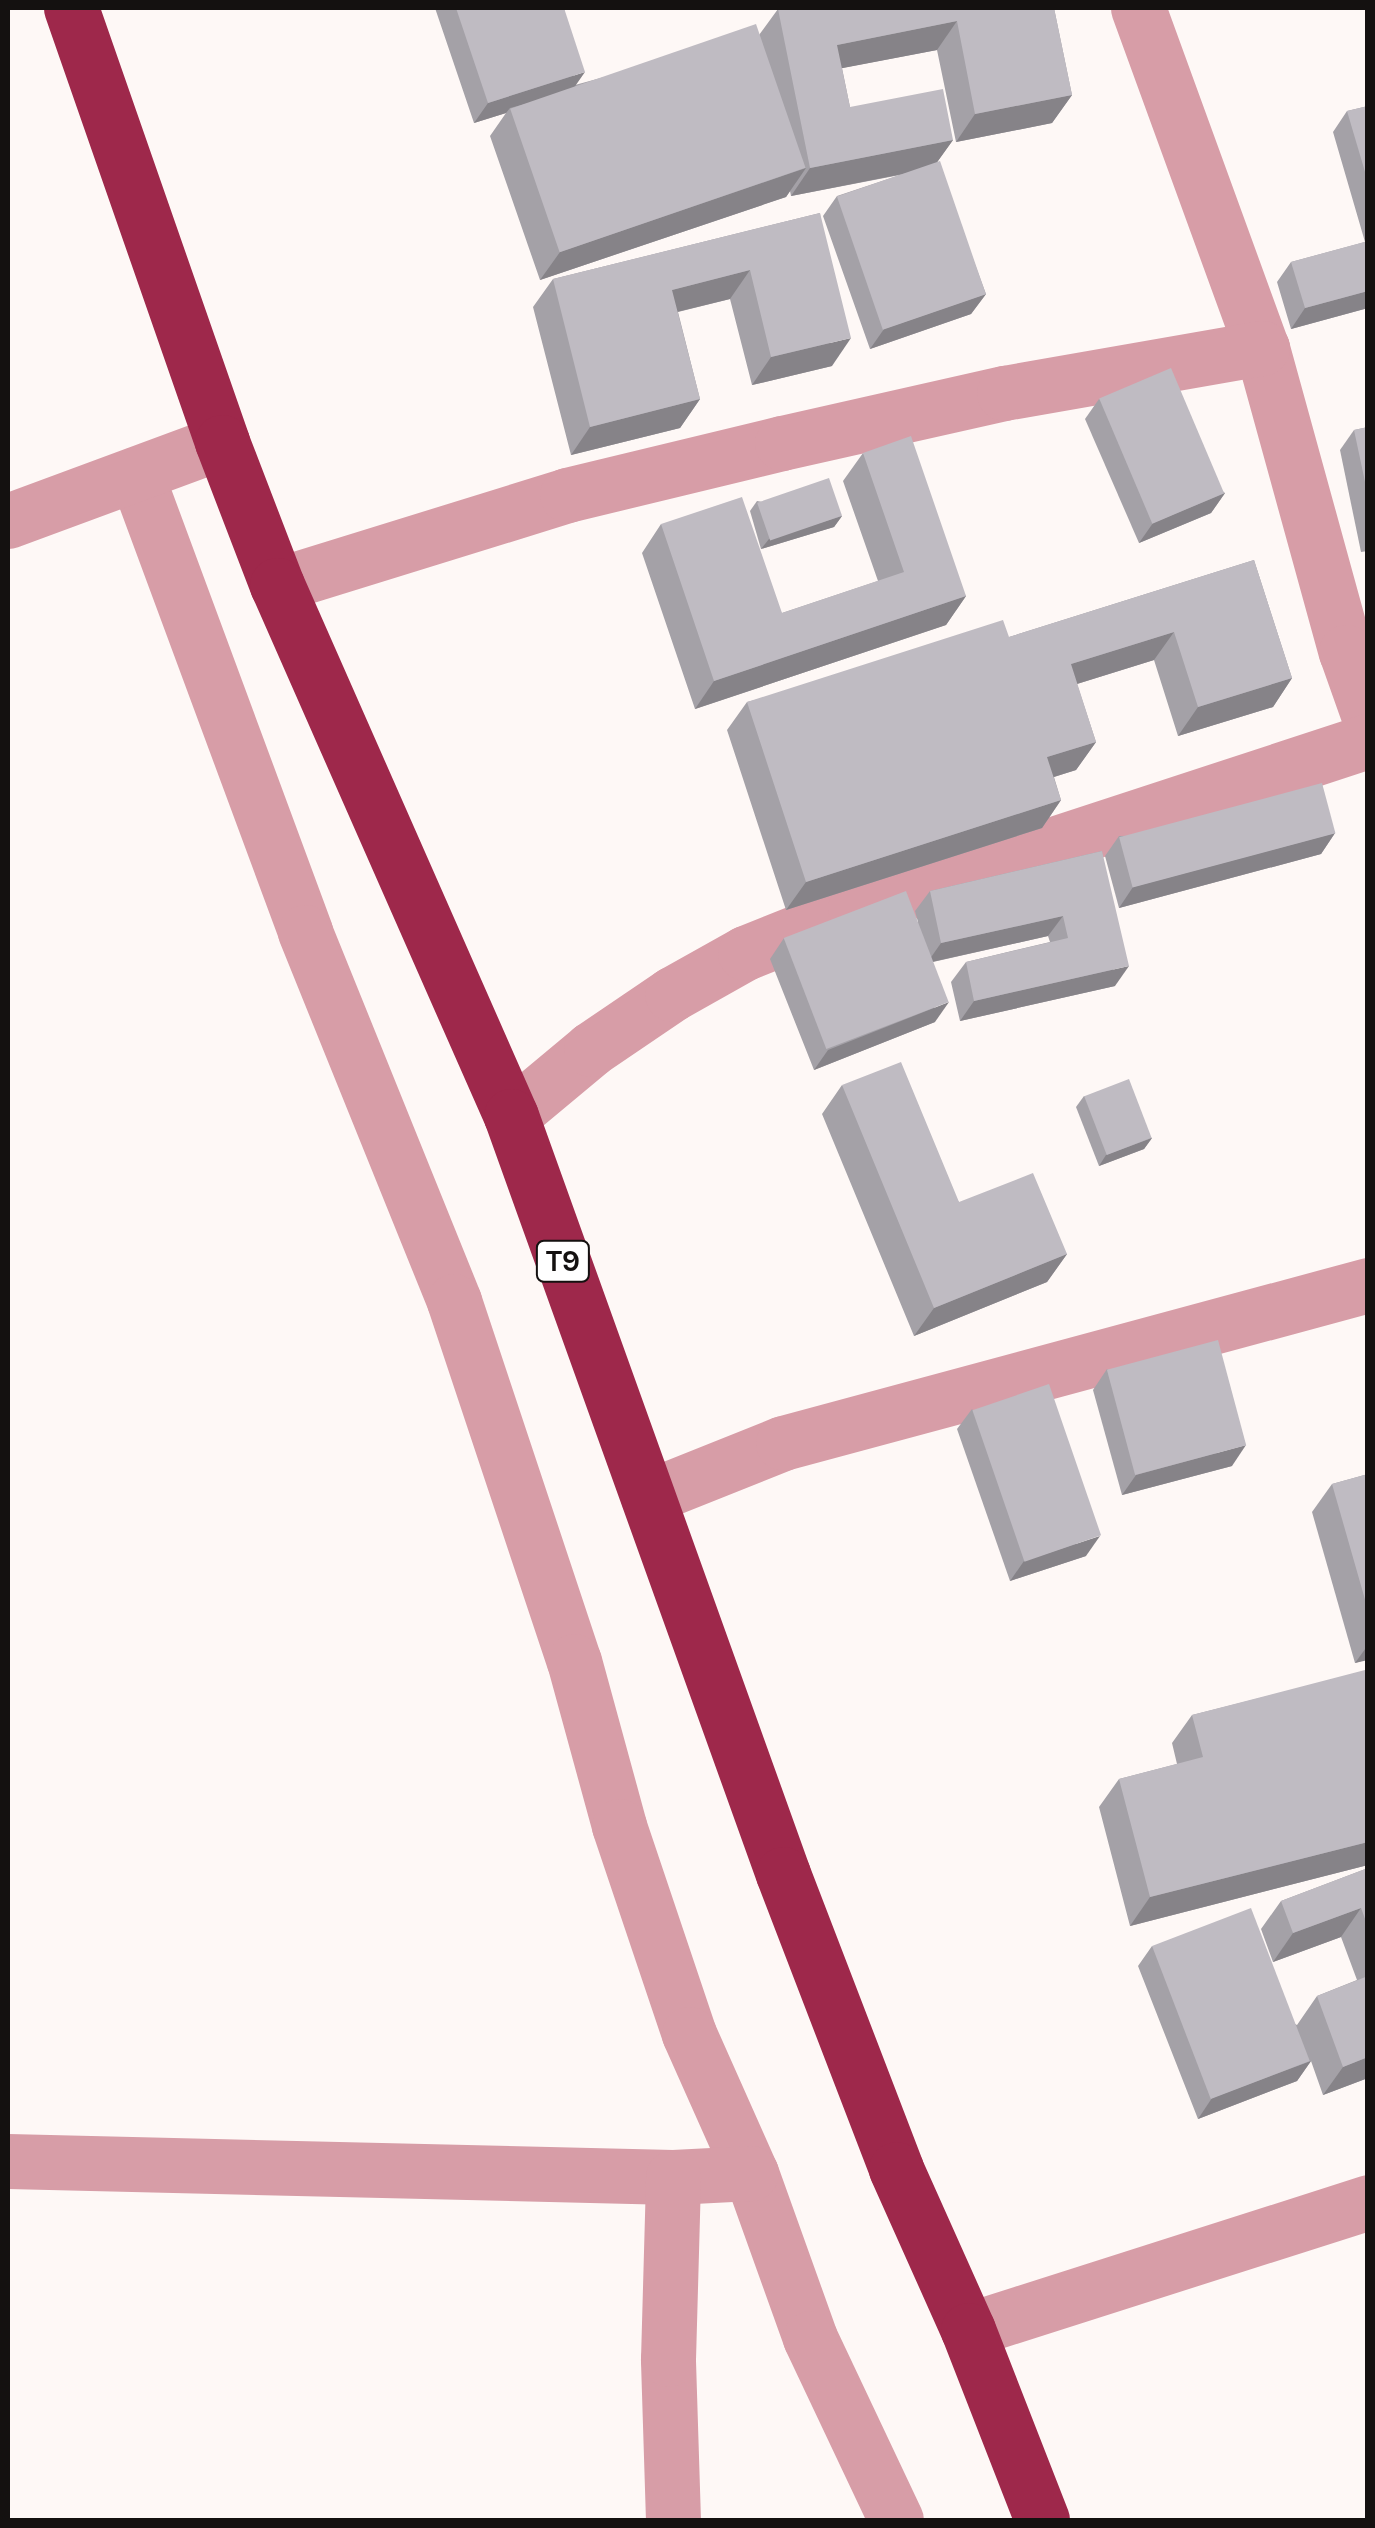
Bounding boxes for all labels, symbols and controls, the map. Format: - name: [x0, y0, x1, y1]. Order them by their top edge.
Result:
- road number: T9: [536, 1236, 590, 1286]

